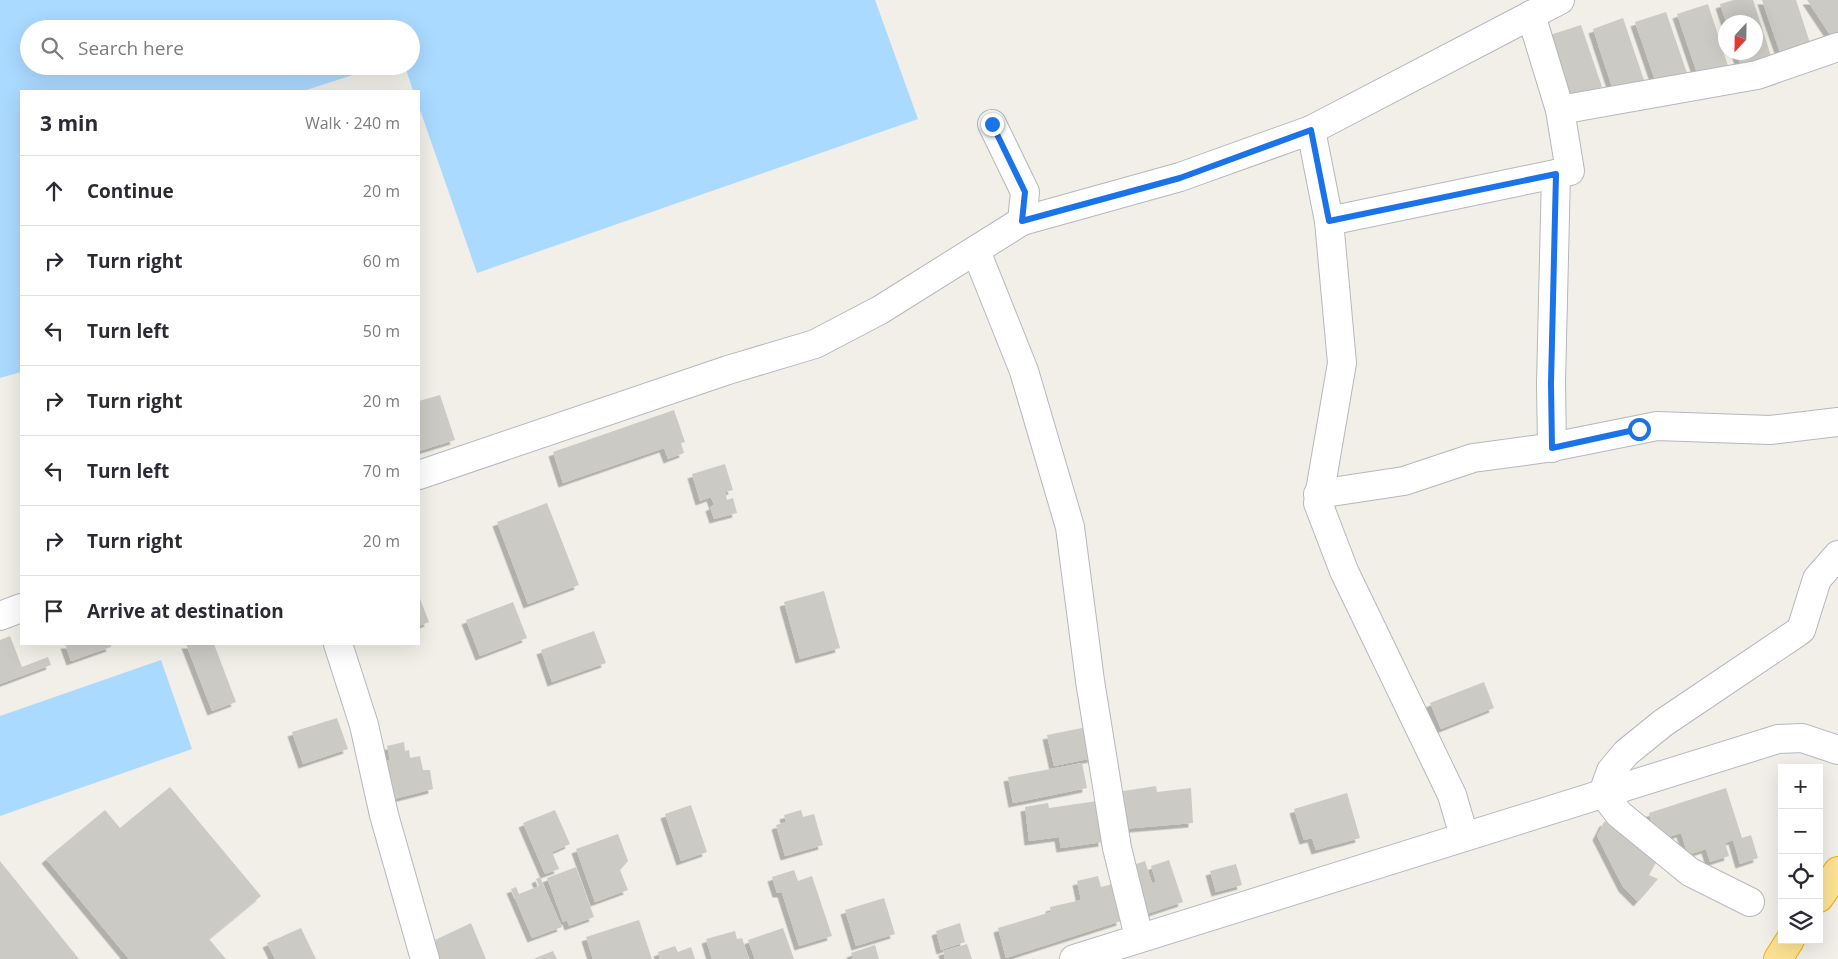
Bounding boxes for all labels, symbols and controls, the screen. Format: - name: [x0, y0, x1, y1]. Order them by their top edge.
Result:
- north arrow: [1718, 15, 1763, 60]
- search box: [20, 20, 420, 75]
- icon: search: [38, 34, 66, 62]
- text: Search here: [78, 35, 184, 61]
- text: 3 min: [40, 109, 98, 137]
- text: Walk · 240 m: [305, 112, 400, 134]
- route end: [981, 113, 1004, 136]
- icon: ahead: [40, 177, 68, 205]
- text: Continue: [87, 178, 174, 204]
- text: 20 m: [363, 180, 400, 202]
- icon: right: [40, 247, 68, 275]
- text: Turn right: [87, 248, 182, 274]
- text: 60 m: [363, 250, 400, 272]
- icon: left: [40, 317, 68, 345]
- text: Turn left: [87, 318, 169, 344]
- text: 50 m: [363, 320, 400, 342]
- icon: right: [40, 387, 68, 415]
- text: Turn right: [87, 388, 182, 414]
- text: 20 m: [363, 390, 400, 412]
- route start: [1628, 418, 1651, 441]
- icon: left: [40, 457, 68, 485]
- text: Turn left: [87, 458, 169, 484]
- text: 70 m: [363, 460, 400, 482]
- icon: right: [40, 527, 68, 555]
- text: Turn right: [87, 528, 182, 554]
- text: 20 m: [363, 530, 400, 552]
- icon: arrive: [40, 597, 68, 625]
- text: Arrive at destination: [87, 598, 284, 624]
- map controls: [1778, 764, 1823, 944]
- button: +: [1778, 764, 1823, 809]
- button: −: [1778, 809, 1823, 854]
- button: locate: [1778, 854, 1823, 899]
- button: layers: [1778, 899, 1823, 944]

